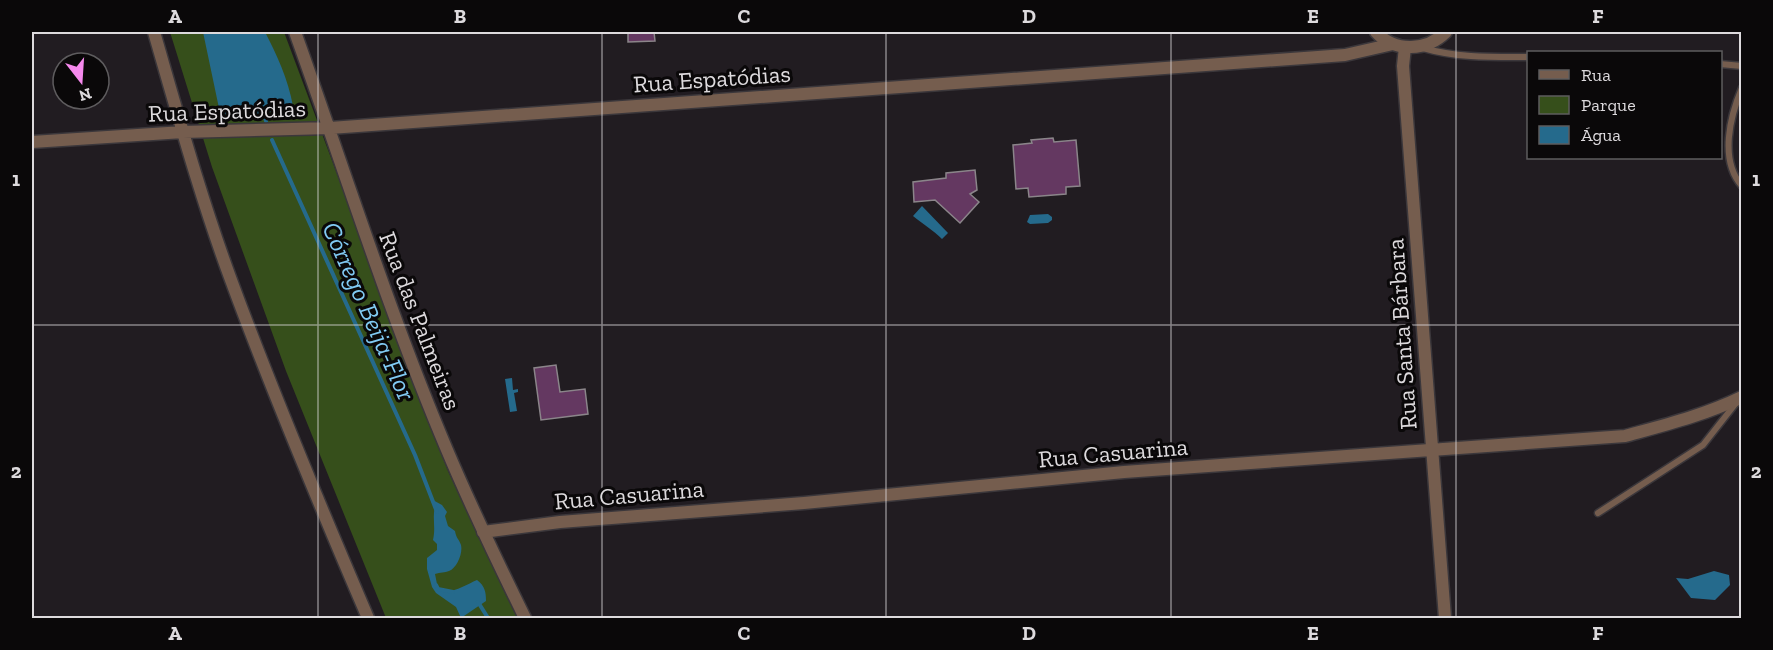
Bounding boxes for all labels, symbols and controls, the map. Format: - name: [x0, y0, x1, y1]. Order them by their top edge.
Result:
- text: A: [168, 4, 182, 28]
- text: B: [454, 4, 466, 28]
- text: C: [738, 4, 751, 28]
- text: D: [1022, 4, 1036, 28]
- text: E: [1307, 4, 1319, 28]
- text: F: [1592, 4, 1604, 28]
- north arrow: [51, 51, 111, 111]
- legend: [1527, 51, 1722, 159]
- street label: Rua Espatódias: [632, 59, 792, 98]
- text: Rua: [1581, 64, 1611, 86]
- text: N: [77, 84, 94, 106]
- street label: Rua Espatódias: [148, 93, 306, 128]
- text: Parque: [1581, 94, 1636, 116]
- text: Água: [1581, 124, 1621, 146]
- text: 1: [12, 167, 20, 191]
- text: 1: [1752, 167, 1760, 191]
- water label: Córrego Beija-Flor: [315, 217, 423, 405]
- street label: Rua das Palmeiras: [373, 228, 468, 414]
- street label: Rua Santa Bárbara: [1380, 237, 1423, 431]
- street label: Rua Casuarina: [1037, 431, 1189, 473]
- text: 2: [11, 459, 22, 483]
- text: 2: [1751, 459, 1762, 483]
- street label: Rua Casuarina: [553, 473, 705, 515]
- text: A: [168, 621, 182, 645]
- text: B: [454, 621, 466, 645]
- text: C: [738, 621, 751, 645]
- text: D: [1022, 621, 1036, 645]
- text: E: [1307, 621, 1319, 645]
- text: F: [1592, 621, 1604, 645]

